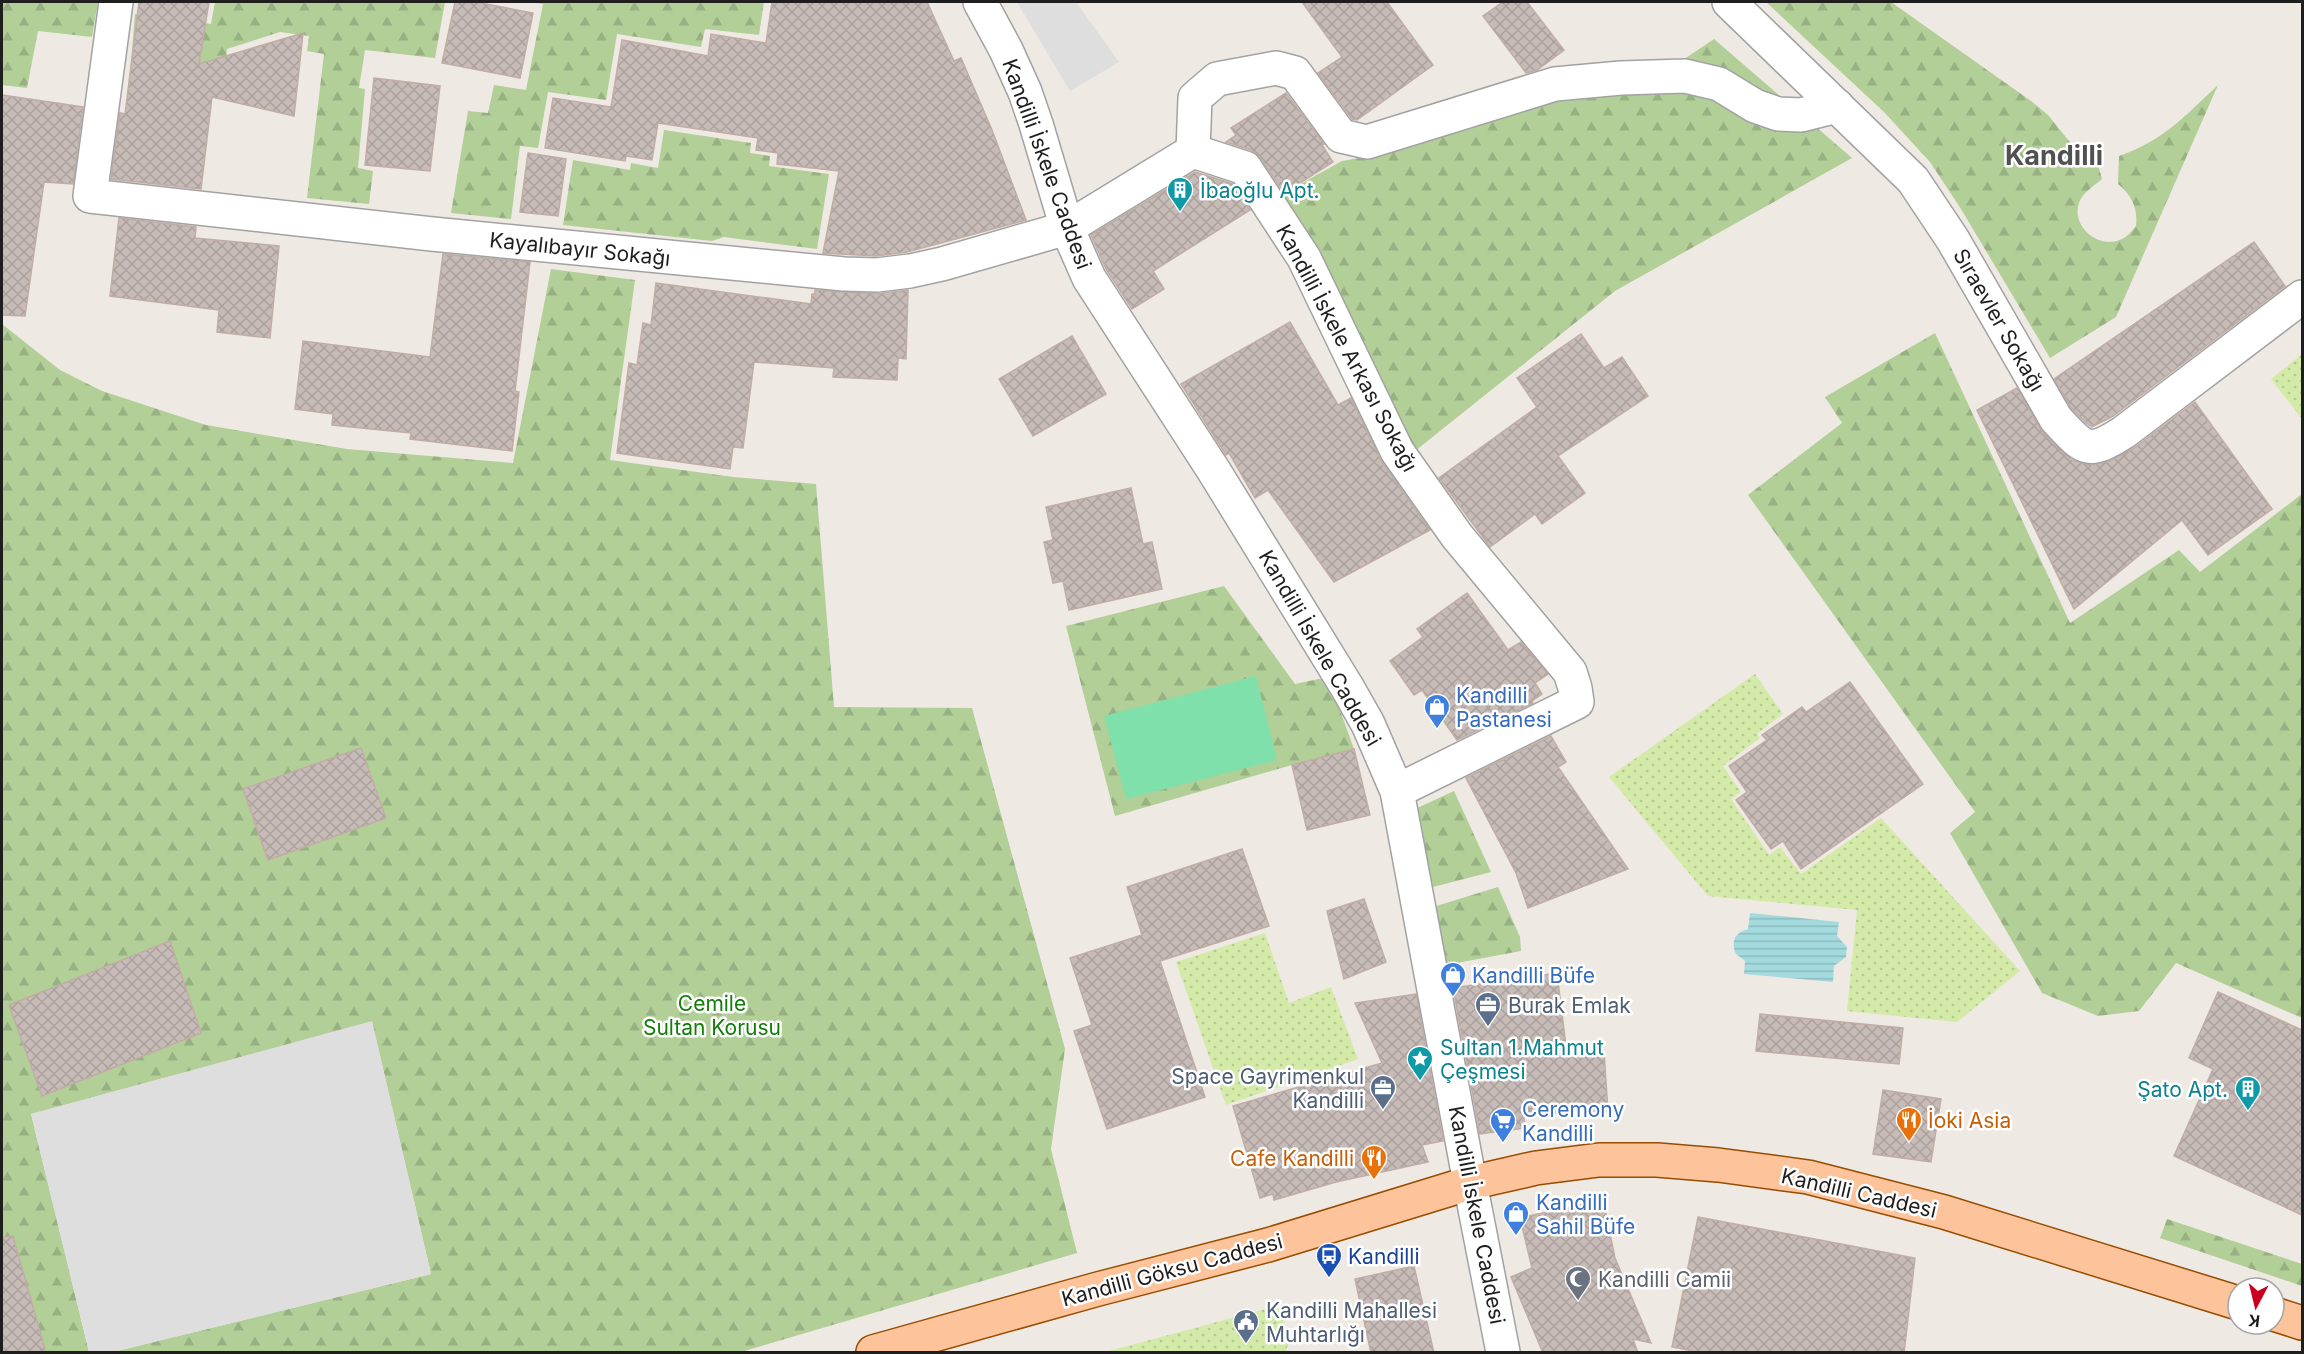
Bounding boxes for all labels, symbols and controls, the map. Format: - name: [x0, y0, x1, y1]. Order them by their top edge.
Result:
- street label: Kandilli İskele Caddesi: [997, 55, 1098, 273]
- district label: Kandilli: [2005, 139, 2103, 172]
- building icon: İbaoğlu Apt.: [1165, 175, 1195, 213]
- place label: İbaoğlu Apt.: [1200, 177, 1320, 203]
- street label: Kandilli İskele Arkası Sokağı: [1271, 220, 1424, 476]
- street label: Kayalıbayır Sokağı: [488, 227, 672, 271]
- street label: Sıraevler Sokağı: [1948, 244, 2050, 396]
- street label: Kandilli İskele Caddesi: [1254, 545, 1387, 750]
- place label: Kandilli Pastanesi: [1456, 683, 1552, 732]
- shop icon: Kandilli Pastanesi: [1422, 692, 1452, 730]
- shop icon: Kandilli Büfe: [1438, 960, 1468, 998]
- place label: Kandilli Büfe: [1472, 963, 1595, 988]
- office icon: Burak Emlak: [1473, 990, 1503, 1028]
- park label: Cemile Sultan Korusu: [643, 991, 781, 1040]
- place label: Burak Emlak: [1508, 993, 1631, 1018]
- place label: Sultan 1.Mahmut Çeşmesi: [1440, 1035, 1604, 1084]
- place icon: Sultan 1.Mahmut Çeşmesi: [1405, 1044, 1435, 1082]
- place label: Space Gayrimenkul Kandilli: [1171, 1064, 1364, 1113]
- office icon: Space Gayrimenkul Kandilli: [1368, 1073, 1398, 1111]
- building icon: Şato Apt.: [2233, 1074, 2263, 1112]
- place label: Şato Apt.: [2137, 1077, 2228, 1102]
- place label: Ceremony Kandilli: [1522, 1097, 1624, 1146]
- street label: Kandilli İskele Caddesi: [1444, 1103, 1511, 1326]
- restaurant icon: İoki Asia: [1894, 1105, 1924, 1143]
- supermarket icon: Ceremony Kandilli: [1488, 1106, 1518, 1144]
- place label: İoki Asia: [1928, 1107, 2011, 1133]
- restaurant icon: Cafe Kandilli: [1359, 1143, 1389, 1181]
- place label: Cafe Kandilli: [1230, 1146, 1354, 1171]
- street label: Kandilli Caddesi: [1779, 1163, 1939, 1223]
- place label: Kandilli Sahil Büfe: [1536, 1190, 1635, 1239]
- shop icon: Kandilli Sahil Büfe: [1501, 1199, 1531, 1237]
- street label: Kandilli Göksu Caddesi: [1059, 1228, 1285, 1312]
- bus stop icon: Kandilli: [1314, 1241, 1344, 1279]
- place label: Kandilli: [1348, 1244, 1420, 1269]
- mosque icon: Kandilli Camii: [1563, 1264, 1593, 1302]
- place label: Kandilli Camii: [1598, 1267, 1731, 1292]
- north arrow: [2226, 1276, 2286, 1336]
- place label: Kandilli Mahallesi Muhtarlığı: [1266, 1298, 1437, 1347]
- public building icon: Kandilli Mahallesi Muhtarlığı: [1231, 1307, 1261, 1345]
- text: K: [2247, 1310, 2261, 1332]

